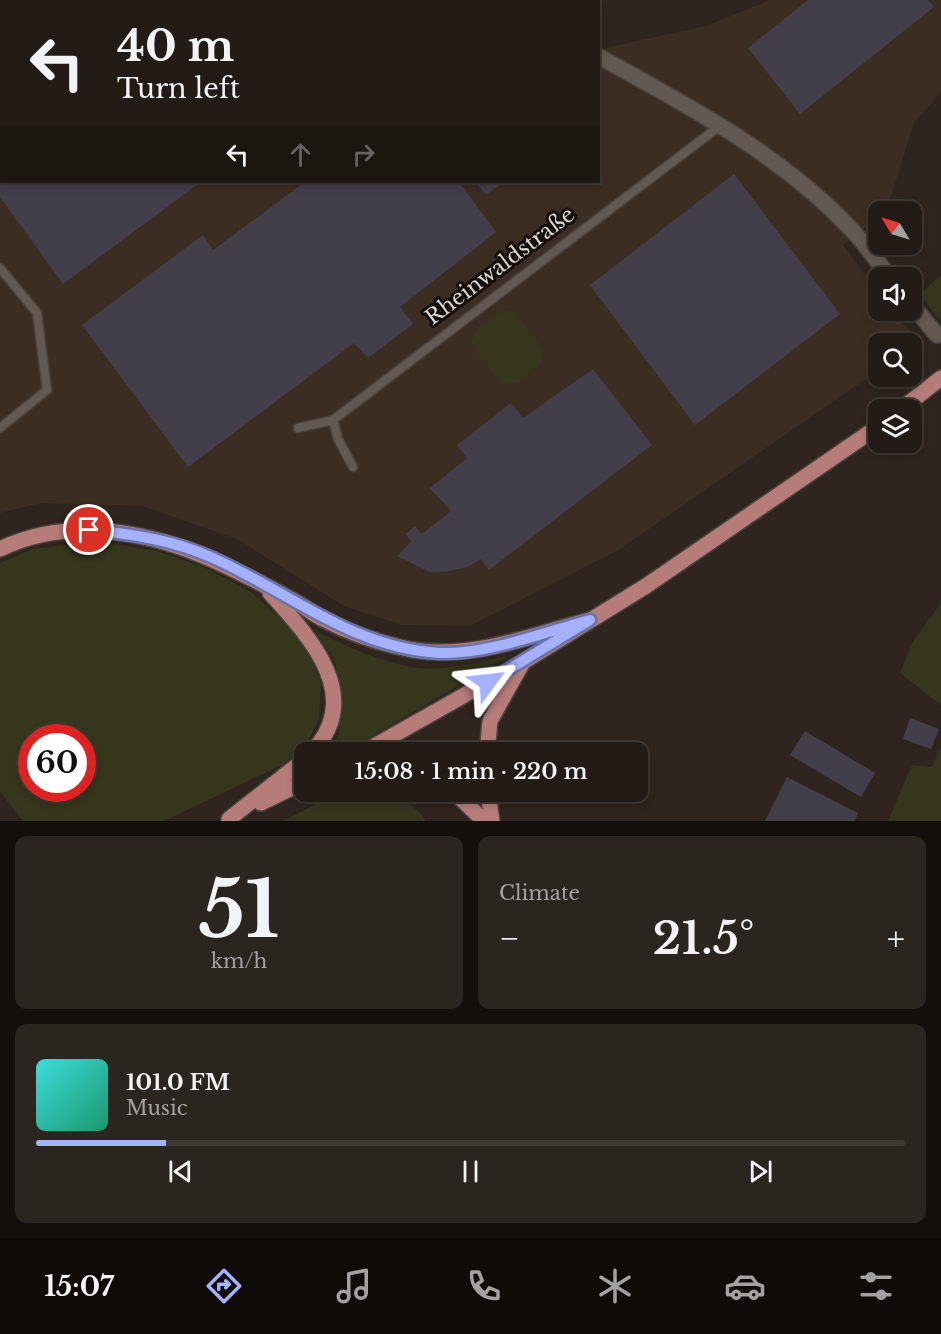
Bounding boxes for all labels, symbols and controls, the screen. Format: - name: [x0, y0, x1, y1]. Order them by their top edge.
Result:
- text: 40 m: [117, 20, 234, 72]
- icon: left: [18, 24, 96, 102]
- text: Turn left: [117, 72, 240, 105]
- icon: left: [221, 138, 254, 171]
- icon: ahead: [284, 138, 317, 171]
- icon: right: [347, 138, 380, 171]
- street label: Rheinwaldstraße: [420, 201, 580, 331]
- north arrow: [868, 201, 922, 255]
- map controls: [868, 201, 922, 453]
- button: sound: [868, 267, 922, 321]
- button: search: [868, 333, 922, 387]
- button: layers: [868, 399, 922, 453]
- pin: [63, 504, 114, 555]
- icon: arrive: [72, 513, 105, 546]
- position arrow: [456, 650, 520, 714]
- speed limit sign: 60: [18, 724, 96, 802]
- text: 15:08 · 1 min · 220 m: [354, 758, 588, 785]
- text: 51: [199, 861, 279, 958]
- text: Climate: [499, 881, 580, 905]
- text: 21.5°: [652, 910, 754, 966]
- text: −: [499, 918, 520, 959]
- text: +: [887, 918, 905, 959]
- text: km/h: [211, 949, 267, 973]
- text: 101.0 FM: [126, 1069, 230, 1096]
- text: Music: [126, 1096, 187, 1120]
- icon: previous: [164, 1155, 197, 1188]
- icon: pause: [454, 1155, 487, 1188]
- icon: next: [744, 1155, 777, 1188]
- icon: directions: [203, 1265, 245, 1307]
- icon: music: [333, 1265, 375, 1307]
- icon: phone: [463, 1265, 505, 1307]
- icon: climate: [594, 1265, 636, 1307]
- icon: car: [724, 1265, 766, 1307]
- icon: filters: [855, 1265, 897, 1307]
- text: 15:07: [44, 1270, 114, 1303]

